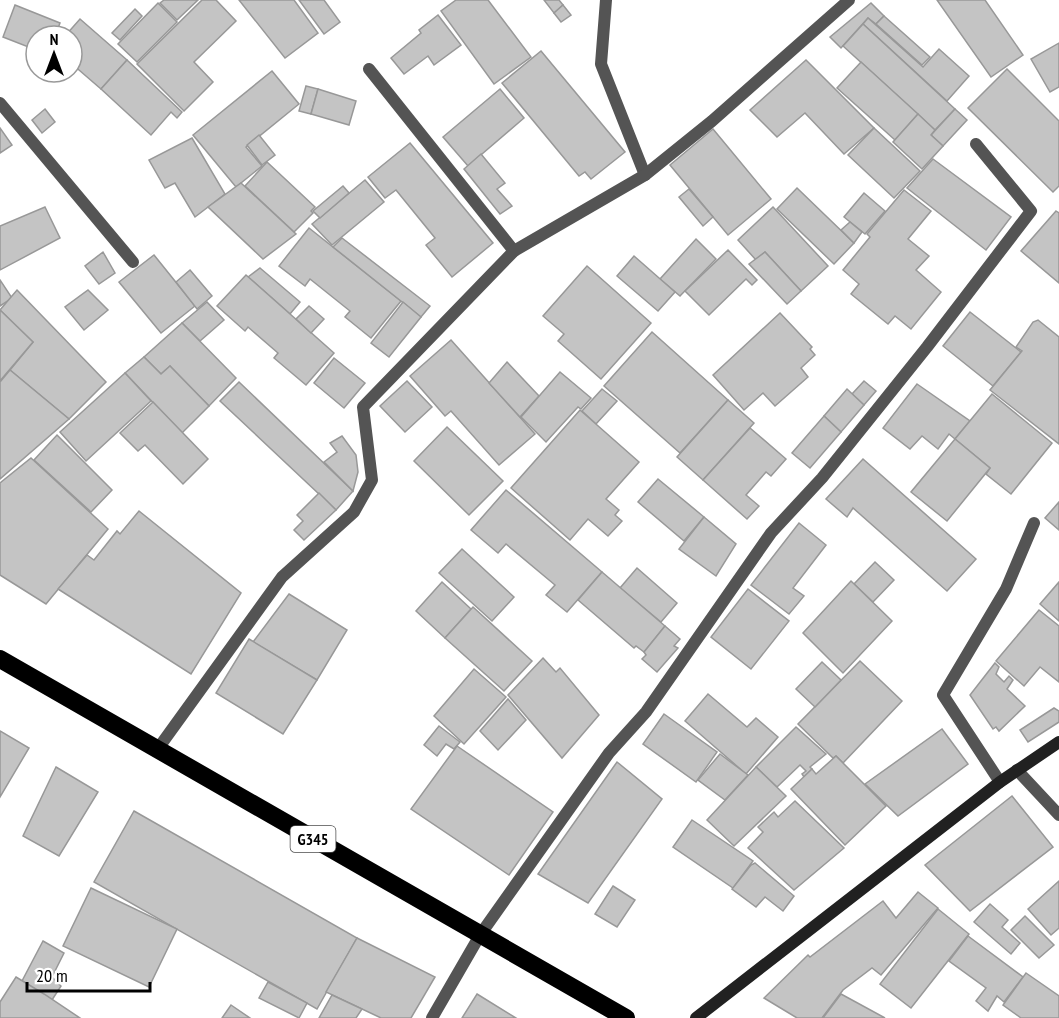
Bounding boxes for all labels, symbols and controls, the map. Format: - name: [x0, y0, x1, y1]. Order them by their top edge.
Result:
- north arrow: [24, 24, 84, 84]
- text: N: [50, 29, 58, 49]
- road number: G345: [290, 826, 336, 852]
- scale bar: [27, 955, 150, 993]
- text: 20 m: [36, 964, 68, 987]

